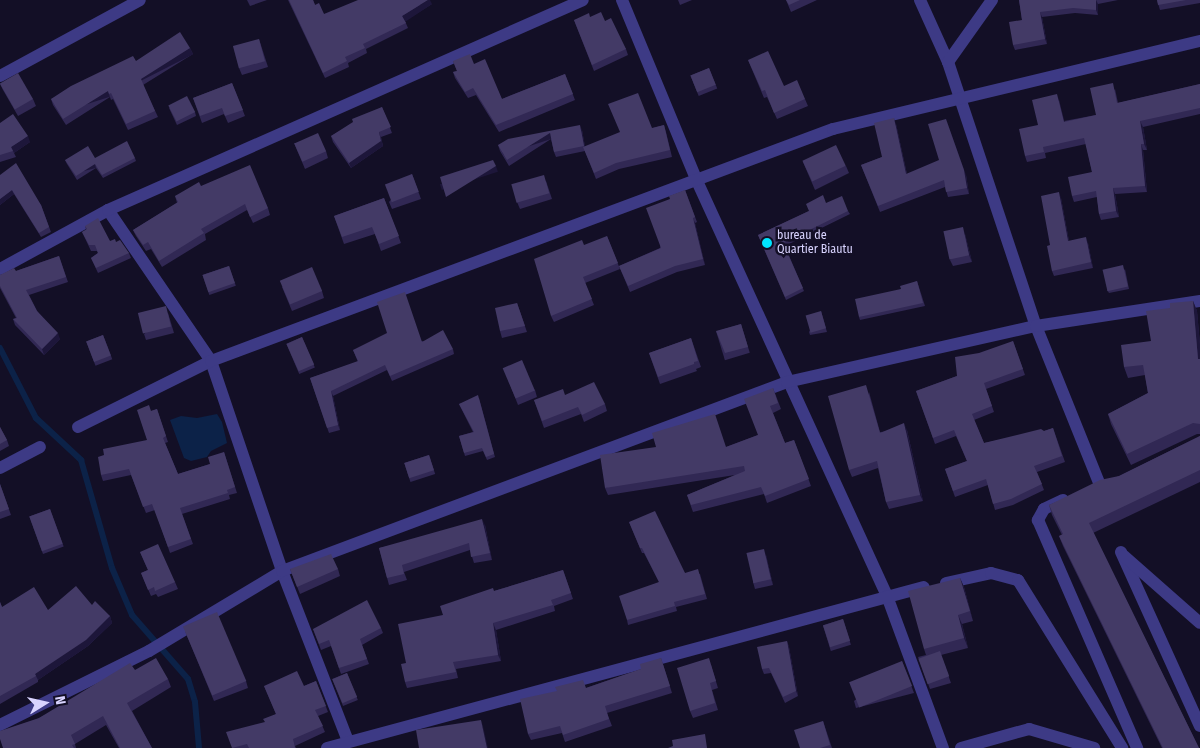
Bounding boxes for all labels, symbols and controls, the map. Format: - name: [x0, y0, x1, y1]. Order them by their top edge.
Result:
- place label: bureau de Quartier Biautu: [777, 229, 853, 257]
- marker: bureau de Quartier Biautu: [761, 237, 773, 249]
- north arrow: [20, 678, 70, 728]
- text: N: [51, 695, 69, 706]

